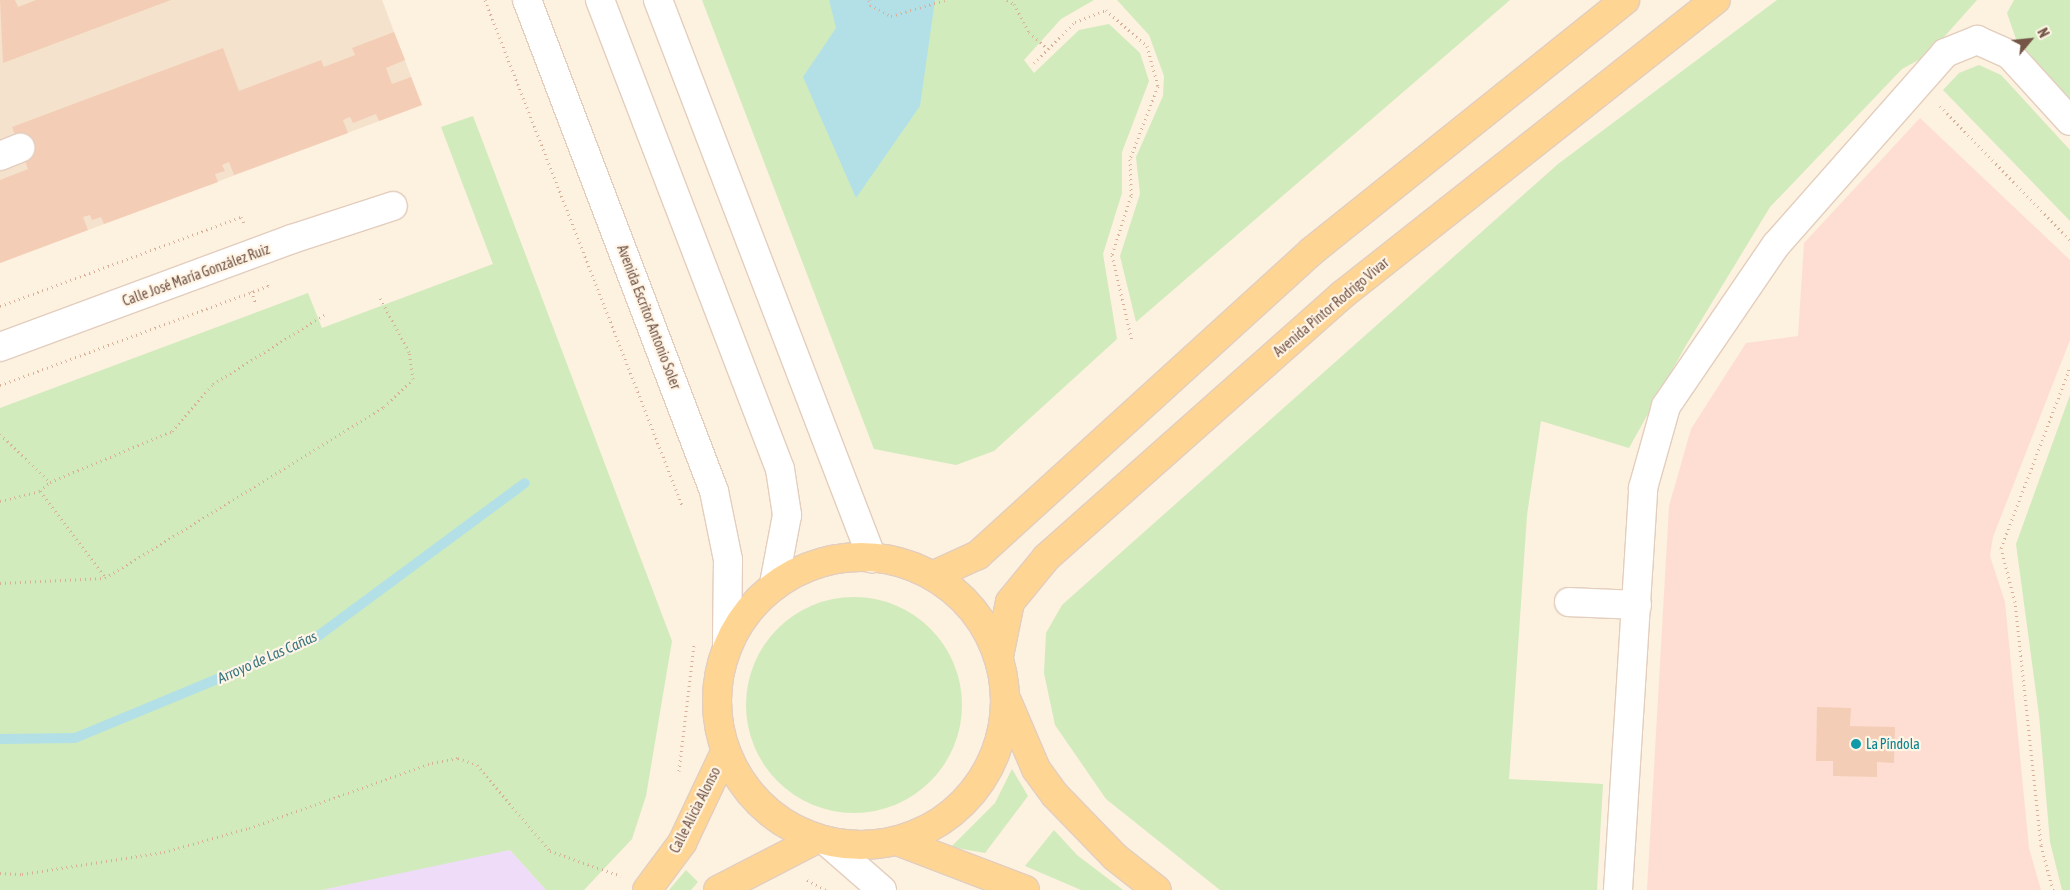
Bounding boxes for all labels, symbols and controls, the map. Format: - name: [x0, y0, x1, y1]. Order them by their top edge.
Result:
- north arrow: [2005, 15, 2055, 65]
- text: N: [2034, 26, 2052, 40]
- street label: Calle José María González Ruiz: [120, 241, 272, 309]
- street label: Avenida Escritor Antonio Soler: [614, 243, 684, 391]
- street label: Avenida Pintor Rodrigo Vivar: [1270, 254, 1392, 360]
- water label: Arroyo de Las Cañas: [214, 627, 320, 687]
- place label: La Píndola: [1866, 736, 1920, 752]
- marker: La Píndola: [1850, 738, 1862, 750]
- street label: Calle Alicia Alonso: [666, 764, 724, 856]

